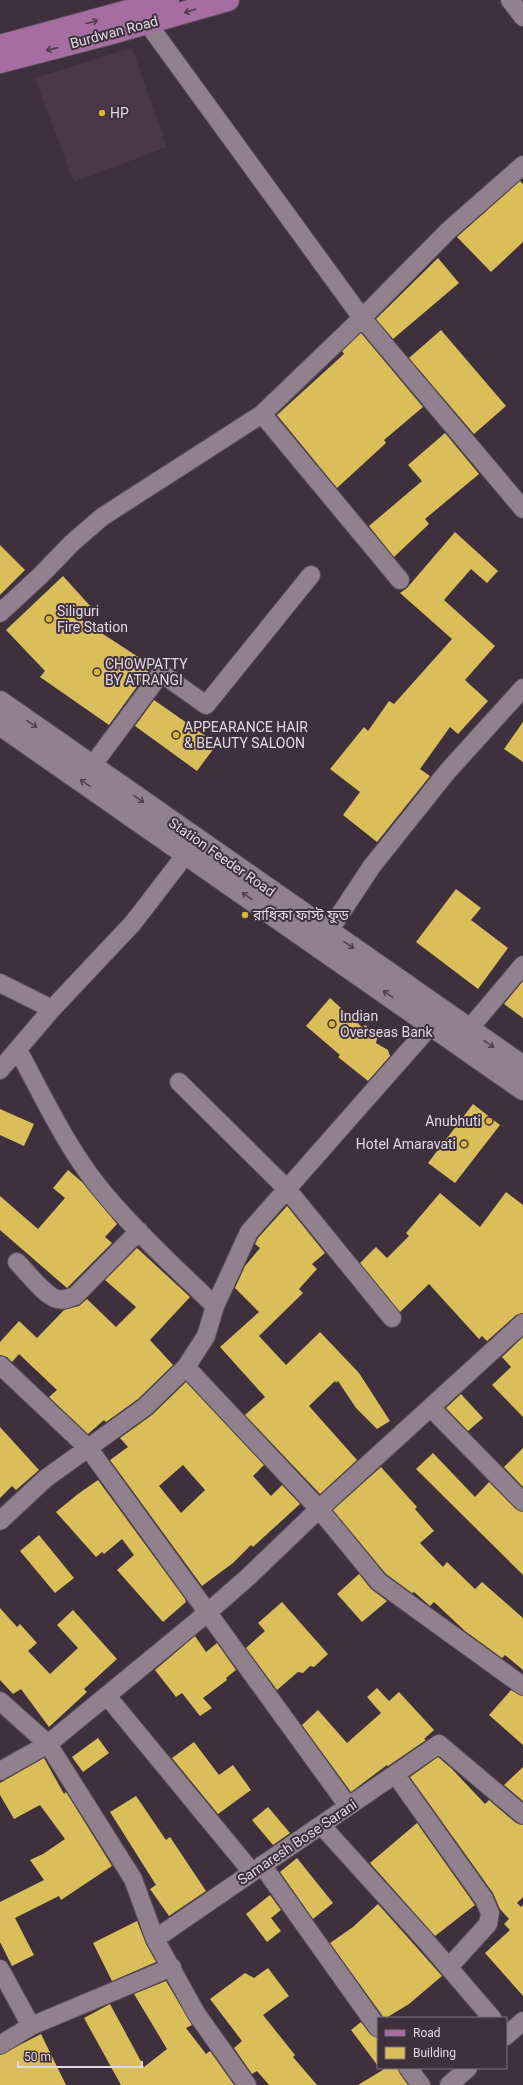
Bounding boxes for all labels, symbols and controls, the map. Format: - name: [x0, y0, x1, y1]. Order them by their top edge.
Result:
- one-way arrow: [184, 8, 197, 15]
- street label: Burdwan Road: [68, 13, 160, 51]
- one-way arrow: [85, 18, 98, 25]
- one-way arrow: [45, 46, 58, 54]
- place label: HP: [110, 105, 129, 121]
- marker: HP: [97, 108, 107, 118]
- place label: Siliguri Fire Station: [57, 603, 128, 635]
- marker: Siliguri Fire Station: [44, 614, 54, 624]
- place label: CHOWPATTY BY ATRANGI: [105, 656, 188, 688]
- marker: CHOWPATTY BY ATRANGI: [92, 667, 102, 677]
- place label: APPEARANCE HAIR & BEAUTY SALOON: [184, 719, 308, 751]
- one-way arrow: [26, 720, 37, 728]
- marker: APPEARANCE HAIR & BEAUTY SALOON: [171, 730, 181, 740]
- one-way arrow: [80, 779, 91, 787]
- one-way arrow: [133, 795, 144, 803]
- street label: Station Feeder Road: [166, 814, 278, 900]
- one-way arrow: [242, 892, 253, 900]
- place label: রাধিকা ফাস্ট ফুড: [252, 907, 350, 924]
- marker: রাধিকা ফাস্ট ফুড: [240, 910, 250, 920]
- one-way arrow: [343, 941, 354, 949]
- one-way arrow: [383, 990, 394, 998]
- place label: Indian Overseas Bank: [340, 1008, 434, 1040]
- marker: Indian Overseas Bank: [327, 1019, 337, 1029]
- one-way arrow: [484, 1040, 495, 1048]
- place label: Anubhuti: [425, 1113, 481, 1129]
- marker: Anubhuti: [484, 1116, 494, 1126]
- place label: Hotel Amaravati: [356, 1136, 456, 1152]
- marker: Hotel Amaravati: [459, 1139, 469, 1149]
- street label: Samaresh Bose Sarani: [234, 1796, 360, 1888]
- legend: [377, 2017, 507, 2069]
- text: Road: [413, 2026, 441, 2040]
- scale bar: [18, 2043, 142, 2069]
- text: Building: [413, 2046, 456, 2060]
- text: 50 m: [24, 2050, 51, 2064]

